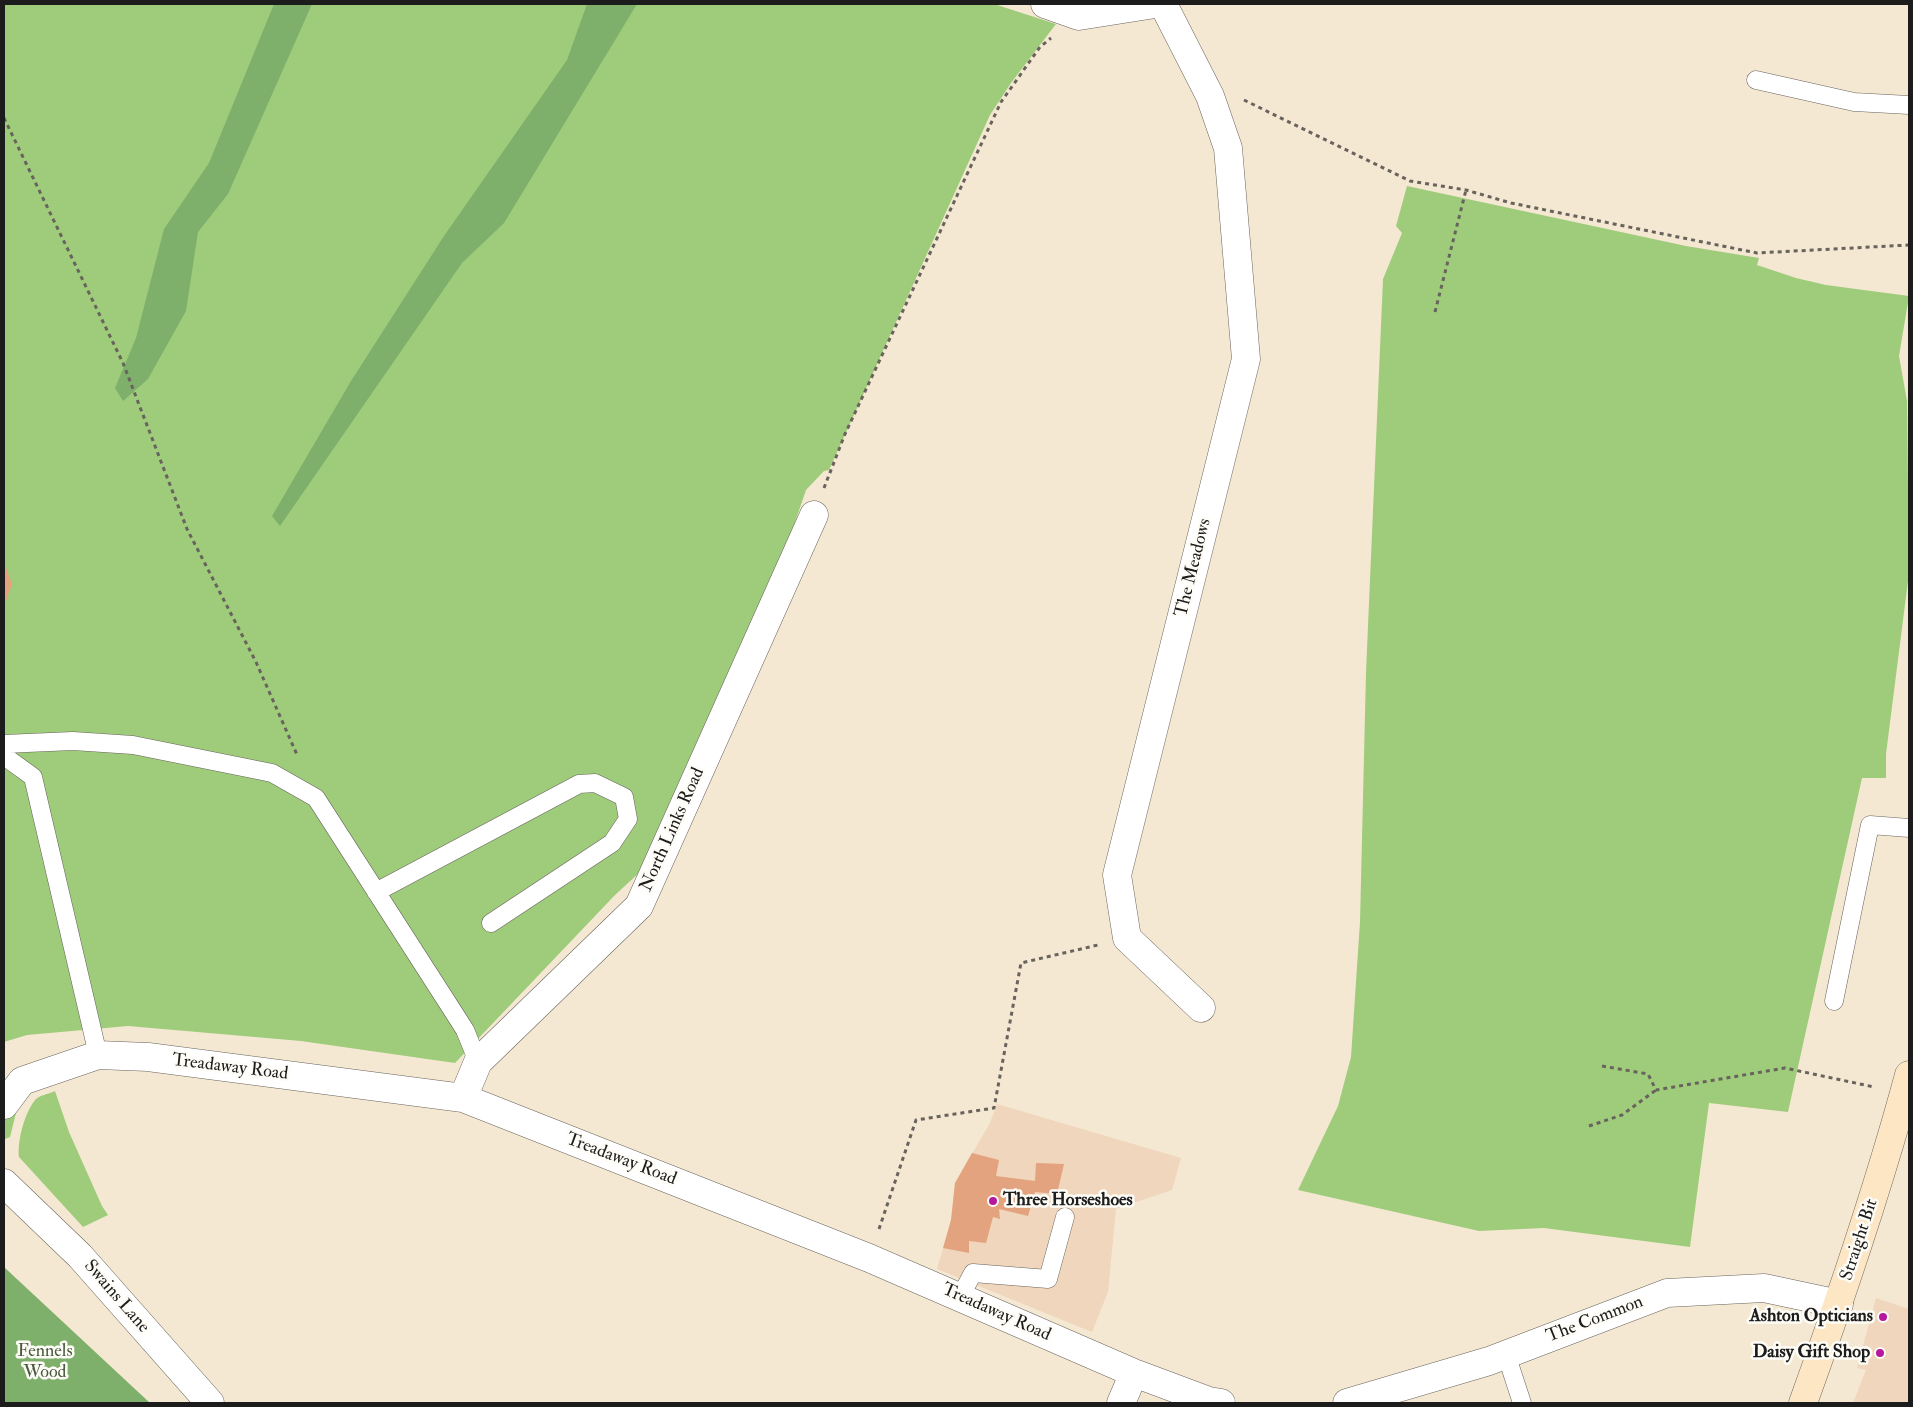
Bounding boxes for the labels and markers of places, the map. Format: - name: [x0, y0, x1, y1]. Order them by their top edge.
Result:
- place label: Three Horseshoes: [1003, 1190, 1133, 1212]
- marker: Three Horseshoes: [987, 1195, 999, 1207]
- place label: Ashton Opticians: [1749, 1306, 1873, 1328]
- marker: Ashton Opticians: [1877, 1311, 1889, 1323]
- place label: Daisy Gift Shop: [1753, 1342, 1870, 1364]
- marker: Daisy Gift Shop: [1874, 1347, 1886, 1359]

